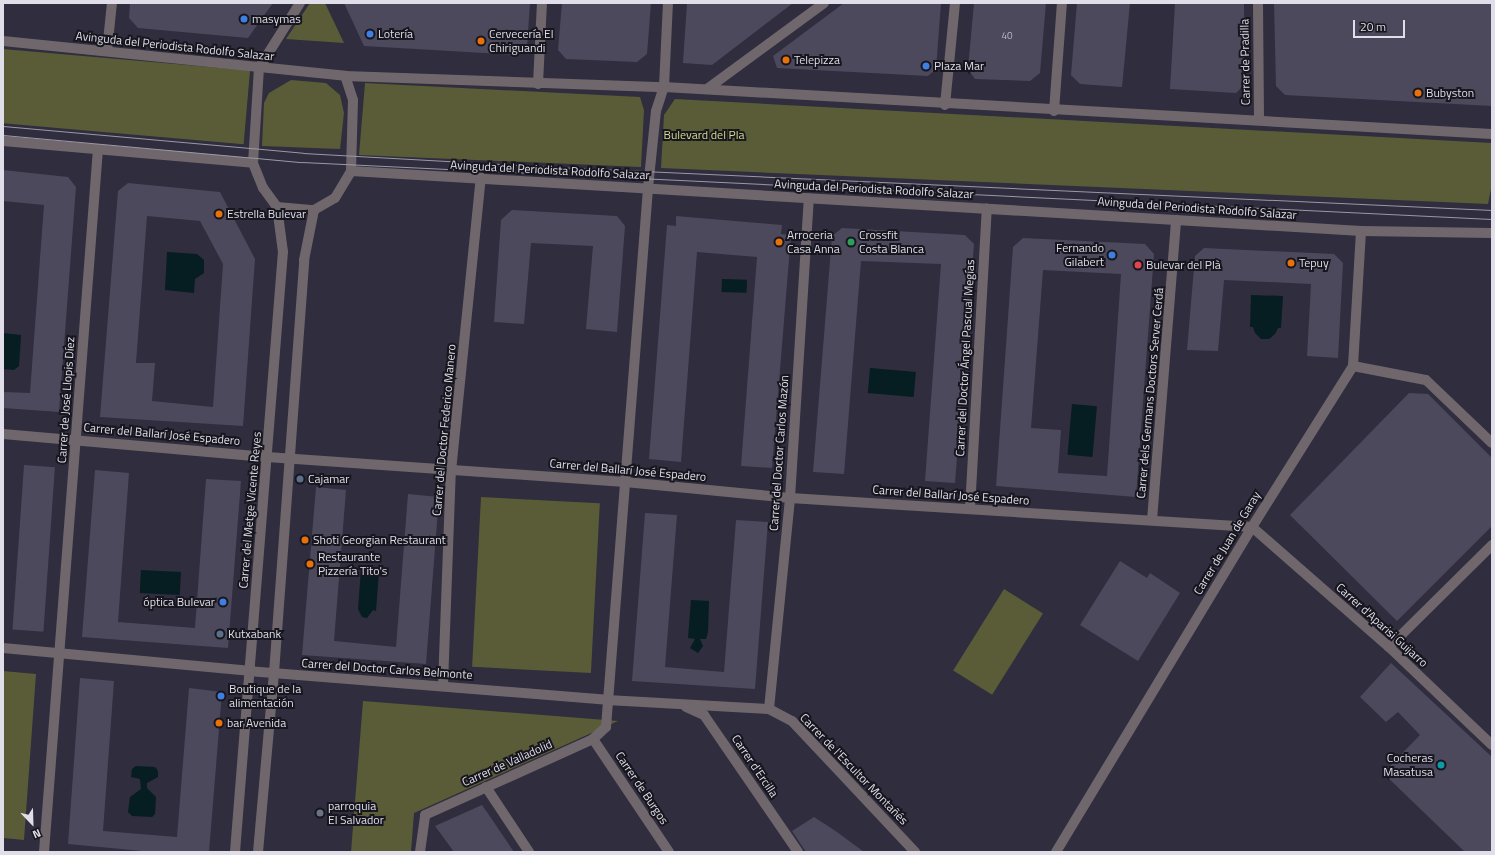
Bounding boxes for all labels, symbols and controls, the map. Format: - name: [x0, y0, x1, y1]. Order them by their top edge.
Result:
- place label: masymas: [252, 12, 301, 26]
- scale bar: [1355, 12, 1407, 38]
- marker: masymas: [239, 14, 249, 24]
- text: 20 m: [1360, 17, 1386, 36]
- street label: Carrer de Pradilla: [1237, 19, 1253, 105]
- place label: Lotería: [378, 27, 413, 41]
- place label: Cervecería El Chiriguandi: [489, 27, 553, 55]
- street label: Avinguda del Periodista Rodolfo Salazar: [75, 28, 275, 64]
- marker: Lotería: [365, 29, 375, 39]
- house number: 40: [1001, 30, 1013, 42]
- marker: Cervecería El Chiriguandi: [476, 36, 486, 46]
- place label: Telepizza: [794, 53, 840, 67]
- marker: Telepizza: [781, 55, 791, 65]
- place label: Plaza Mar: [934, 59, 984, 73]
- marker: Plaza Mar: [921, 61, 931, 71]
- place label: Bubyston: [1426, 86, 1474, 100]
- marker: Bubyston: [1413, 88, 1423, 98]
- park label: Bulevard del Pla: [664, 128, 744, 142]
- street label: Avinguda del Periodista Rodolfo Salazar: [450, 158, 650, 182]
- street label: Avinguda del Periodista Rodolfo Salazar: [774, 177, 974, 201]
- street label: Avinguda del Periodista Rodolfo Salazar: [1097, 194, 1297, 222]
- place label: Estrella Bulevar: [227, 207, 306, 221]
- marker: Estrella Bulevar: [214, 209, 224, 219]
- place label: Arroceria Casa Anna: [787, 228, 840, 256]
- place label: Crossfit Costa Blanca: [859, 228, 924, 256]
- marker: Arroceria Casa Anna: [774, 237, 784, 247]
- marker: Crossfit Costa Blanca: [846, 237, 856, 247]
- place label: Fernando Gilabert: [1056, 241, 1104, 269]
- marker: Fernando Gilabert: [1107, 250, 1117, 260]
- place label: Tepuy: [1299, 256, 1329, 270]
- place label: Bulevar del Plà: [1146, 258, 1221, 272]
- marker: Tepuy: [1286, 258, 1296, 268]
- street label: Carrer del Doctor Ángel Pascual Megías: [953, 259, 977, 457]
- marker: Bulevar del Plà: [1133, 260, 1143, 270]
- street label: Carrer dels Germans Doctors Server Cerdá: [1134, 287, 1166, 499]
- street label: Carrer de José Llopis Díez: [54, 336, 78, 464]
- street label: Carrer del Doctor Federico Manero: [429, 343, 459, 517]
- street label: Carrer del Doctor Carlos Mazón: [766, 375, 792, 531]
- street label: Carrer del Ballarí José Espadero: [83, 420, 241, 448]
- street label: Carrer del Metge Vicente Reyes: [236, 431, 264, 589]
- street label: Carrer del Ballarí José Espadero: [549, 456, 707, 484]
- place label: Cajamar: [308, 472, 349, 486]
- marker: Cajamar: [295, 474, 305, 484]
- street label: Carrer del Ballarí José Espadero: [872, 482, 1030, 508]
- street label: Carrer de Juan de Garay: [1190, 489, 1264, 597]
- place label: Shoti Georgian Restaurant: [313, 533, 446, 547]
- marker: Shoti Georgian Restaurant: [300, 535, 310, 545]
- place label: Restaurante Pizzería Tito's: [318, 550, 387, 578]
- marker: Restaurante Pizzería Tito's: [305, 559, 315, 569]
- street label: Carrer d'Aparisi Guijarro: [1333, 580, 1431, 670]
- place label: óptica Bulevar: [143, 595, 215, 609]
- marker: óptica Bulevar: [218, 597, 228, 607]
- place label: Kutxabank: [228, 627, 281, 641]
- marker: Kutxabank: [215, 629, 225, 639]
- street label: Carrer del Doctor Carlos Belmonte: [301, 656, 473, 682]
- place label: Boutique de la alimentación: [229, 682, 301, 710]
- marker: Boutique de la alimentación: [216, 691, 226, 701]
- street label: Carrer de l'Escultor Montañés: [797, 710, 911, 828]
- place label: bar Avenida: [227, 716, 286, 730]
- marker: bar Avenida: [214, 718, 224, 728]
- street label: Carrer d'Ercilla: [729, 732, 781, 800]
- street label: Carrer de Valladolid: [460, 737, 554, 789]
- street label: Carrer de Burgos: [612, 749, 672, 827]
- place label: Cocheras Masatusa: [1383, 751, 1433, 779]
- marker: Cocheras Masatusa: [1436, 760, 1446, 770]
- place label: parroquia El Salvador: [328, 799, 384, 827]
- north arrow: [12, 803, 52, 843]
- marker: parroquia El Salvador: [315, 808, 325, 818]
- text: N: [30, 825, 43, 843]

